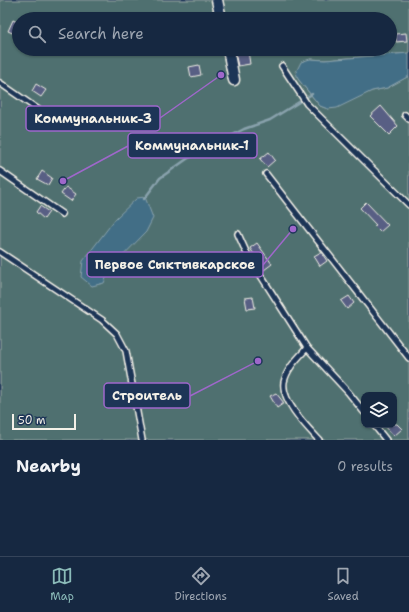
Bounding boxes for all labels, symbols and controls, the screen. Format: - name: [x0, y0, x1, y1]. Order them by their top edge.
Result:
- search box: [12, 12, 397, 56]
- icon: search: [26, 23, 48, 45]
- text: Search here: [58, 24, 144, 44]
- callout: Коммунальник-3: [26, 106, 160, 131]
- text: Коммунальник-3: [34, 110, 152, 127]
- callout: Коммунальник-1: [128, 133, 257, 158]
- text: Коммунальник-1: [135, 137, 249, 154]
- callout: Первое Сыктывкарское: [87, 252, 263, 277]
- text: Первое Сыктывкарское: [95, 256, 255, 273]
- callout: Строитель: [104, 383, 190, 408]
- text: Строитель: [112, 387, 182, 404]
- map controls: [361, 392, 397, 428]
- button: layers: [361, 392, 397, 428]
- scale bar: [12, 412, 76, 431]
- text: 50 m: [18, 413, 46, 428]
- text: Nearby: [16, 455, 81, 477]
- text: 0 results: [337, 458, 393, 475]
- tab: Map: [50, 565, 74, 604]
- tab: Directions: [174, 565, 227, 604]
- tab: Saved: [327, 565, 359, 604]

